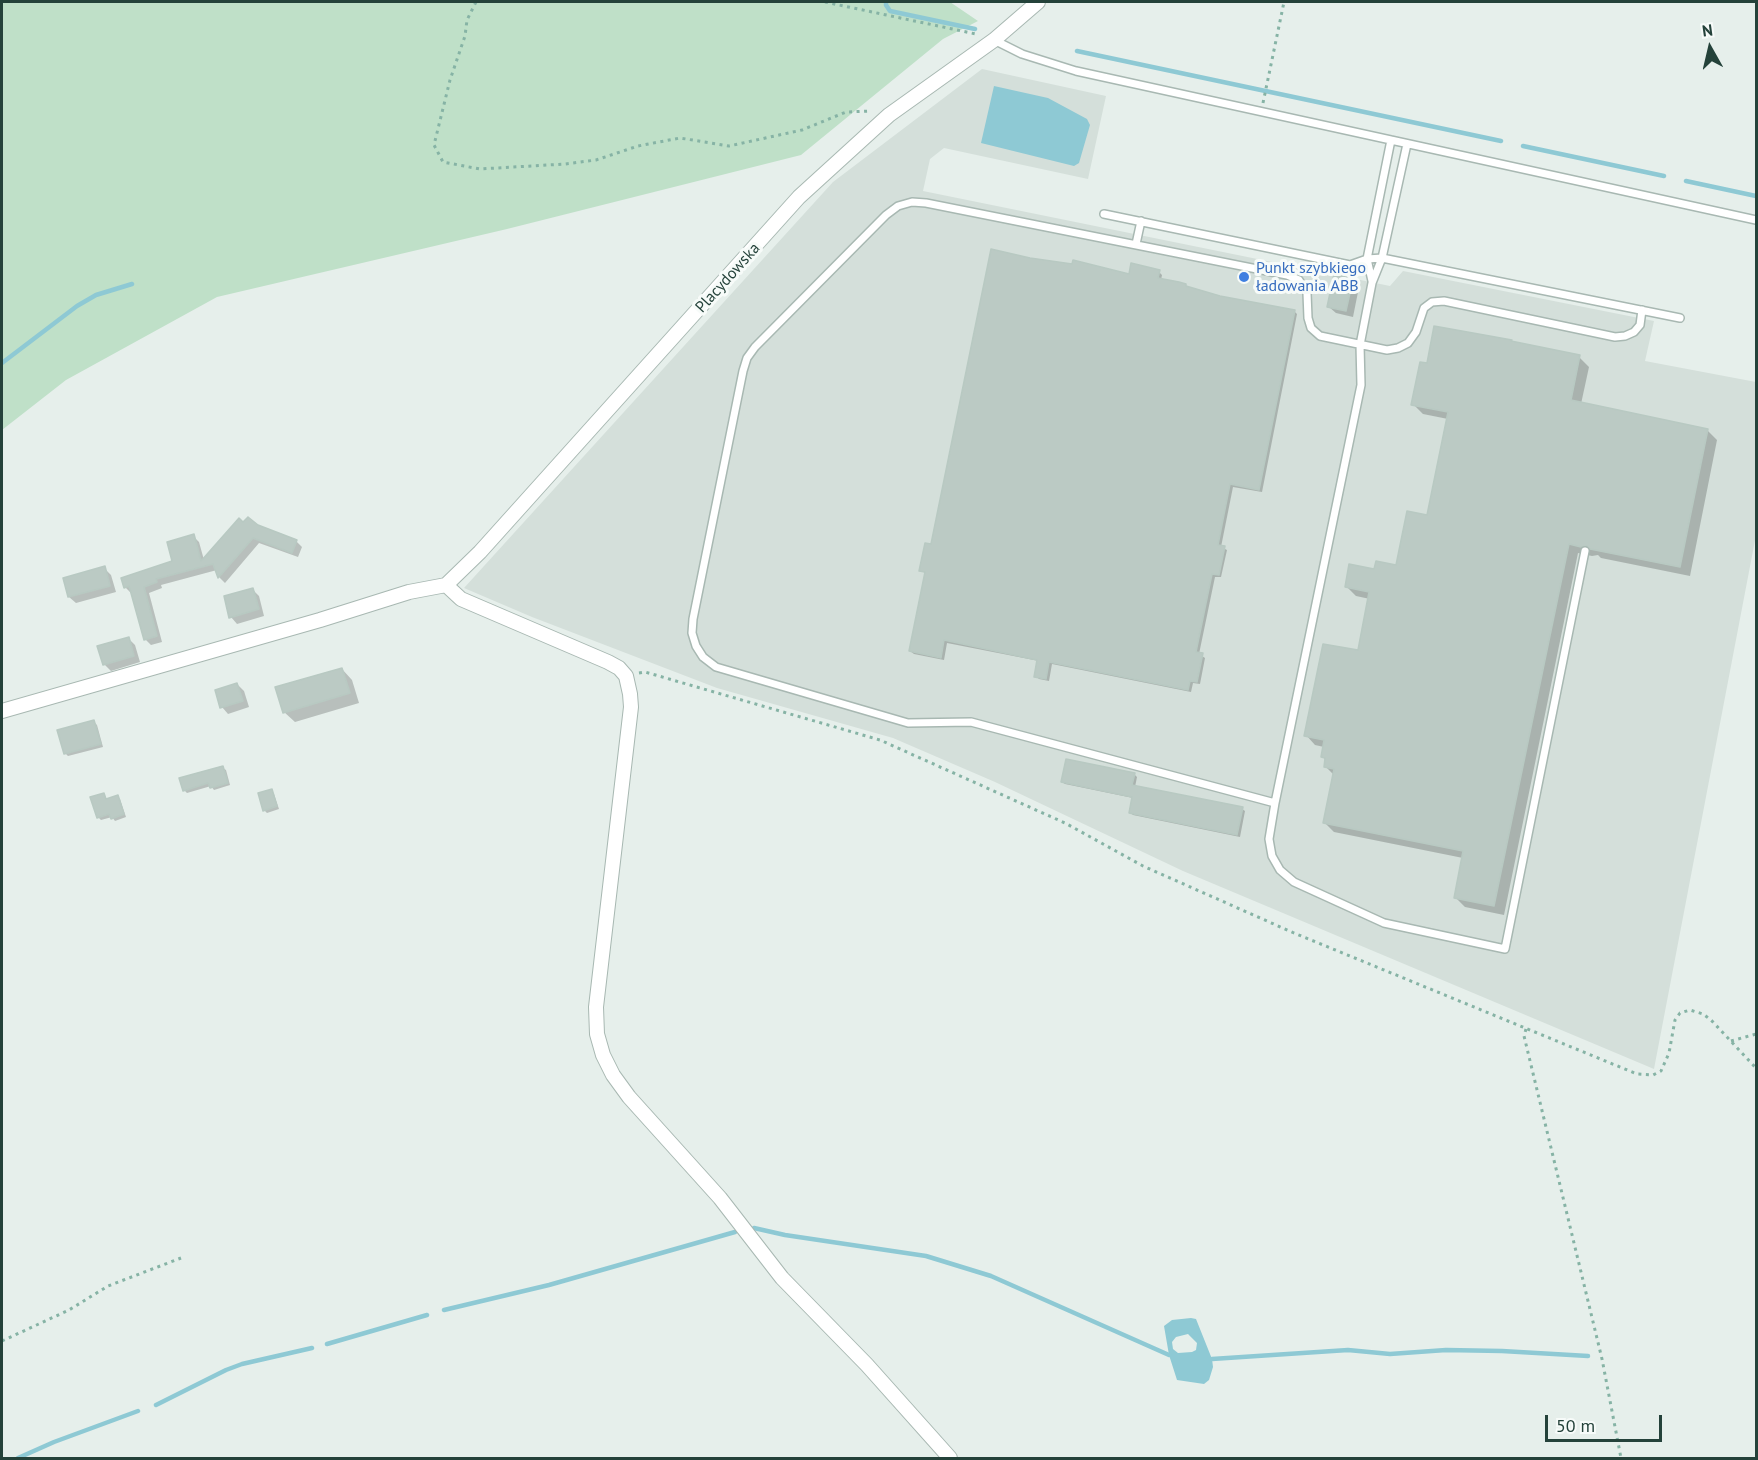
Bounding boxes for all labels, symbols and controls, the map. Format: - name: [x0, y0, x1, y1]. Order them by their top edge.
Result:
- north arrow: [1680, 18, 1740, 78]
- text: N: [1701, 20, 1714, 41]
- street label: Placydowska: [692, 239, 764, 317]
- place label: Punkt szybkiego ładowania ABB: [1256, 258, 1366, 296]
- marker: Punkt szybkiego ładowania ABB: [1237, 270, 1251, 284]
- scale bar: [1548, 1403, 1665, 1441]
- text: 50 m: [1556, 1414, 1595, 1437]

